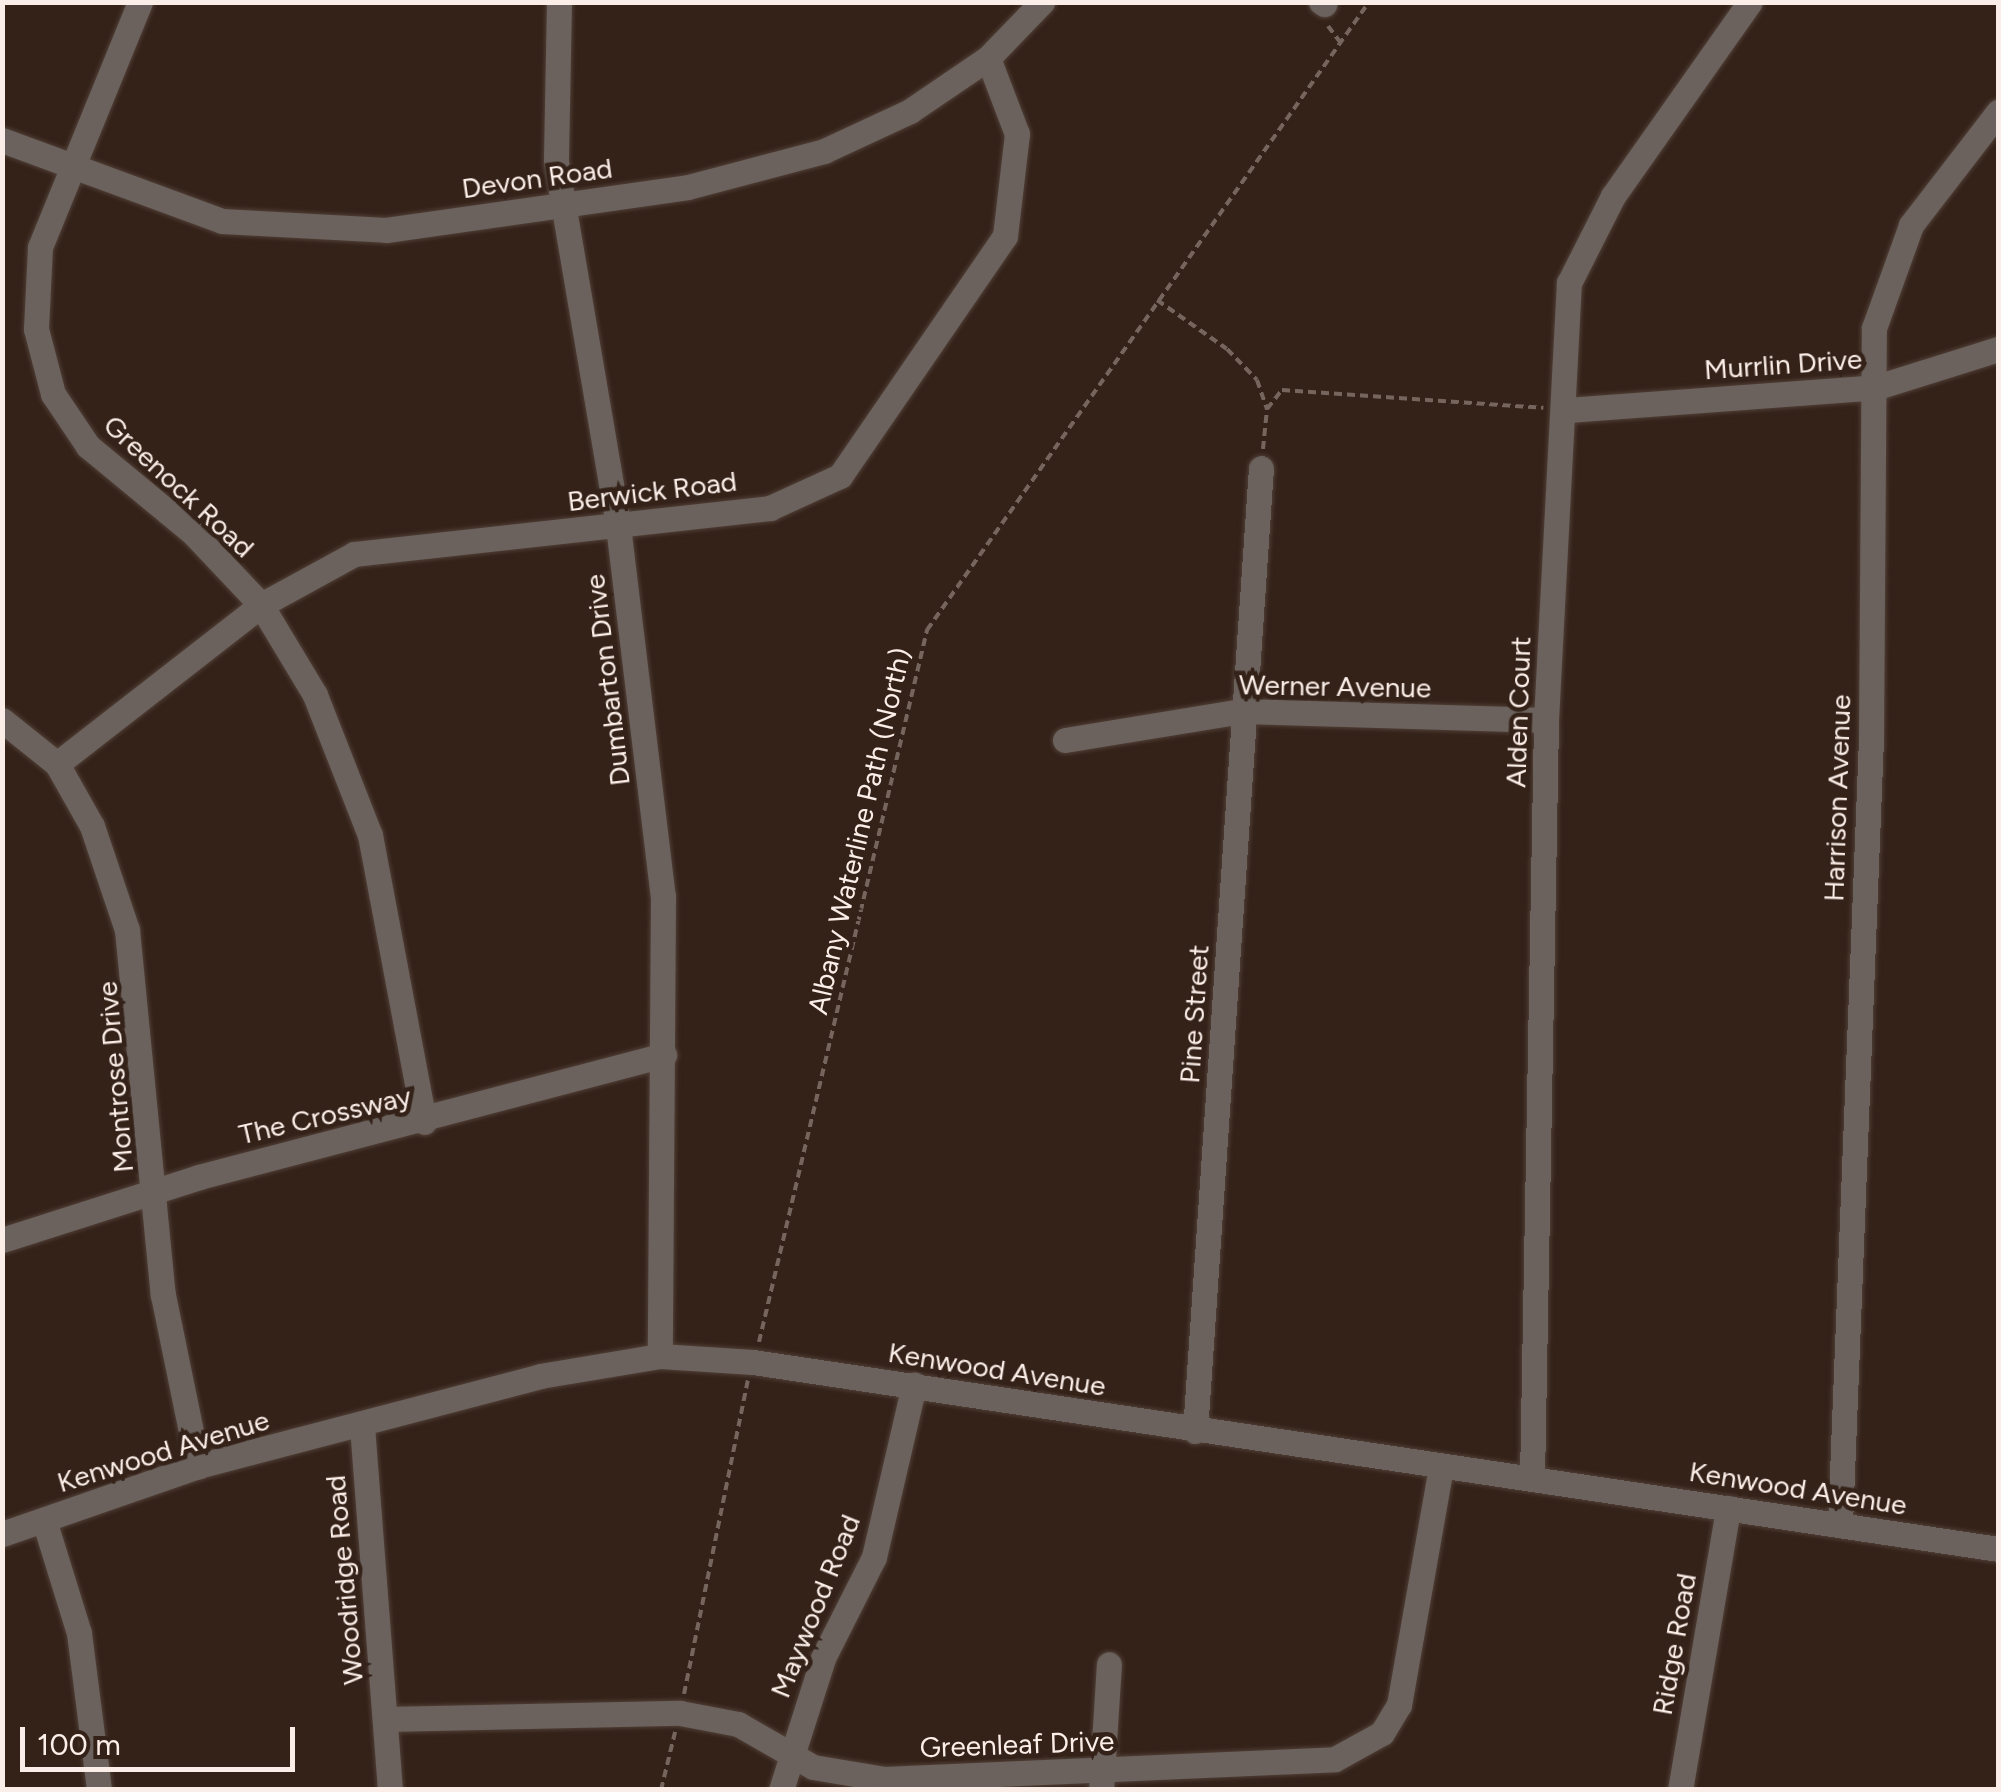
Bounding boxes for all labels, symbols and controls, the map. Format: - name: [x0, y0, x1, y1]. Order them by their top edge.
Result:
- street label: Devon Road: [460, 151, 614, 205]
- street label: Murrlin Drive: [1703, 342, 1863, 386]
- street label: Greenock Road: [97, 408, 261, 564]
- street label: Berwick Road: [565, 464, 739, 518]
- street label: Dumbarton Drive: [577, 572, 637, 788]
- street label: Alden Court: [1499, 636, 1537, 788]
- street label: Albany Waterline Path (North): [800, 644, 918, 1018]
- street label: Werner Avenue: [1238, 668, 1432, 704]
- street label: Harrison Avenue: [1817, 694, 1857, 902]
- street label: Pine Street: [1172, 944, 1216, 1084]
- street label: Montrose Drive: [90, 980, 140, 1174]
- street label: The Crossway: [236, 1079, 414, 1151]
- street label: Kenwood Avenue: [886, 1335, 1108, 1403]
- street label: Kenwood Avenue: [53, 1403, 273, 1499]
- street label: Kenwood Avenue: [1687, 1454, 1909, 1522]
- street label: Woodridge Road: [318, 1474, 370, 1686]
- street label: Maywood Road: [763, 1510, 867, 1702]
- street label: Ridge Road: [1645, 1570, 1703, 1718]
- scale bar: [25, 1707, 300, 1769]
- street label: Greenleaf Drive: [919, 1724, 1115, 1764]
- text: 100 m: [37, 1726, 121, 1763]

